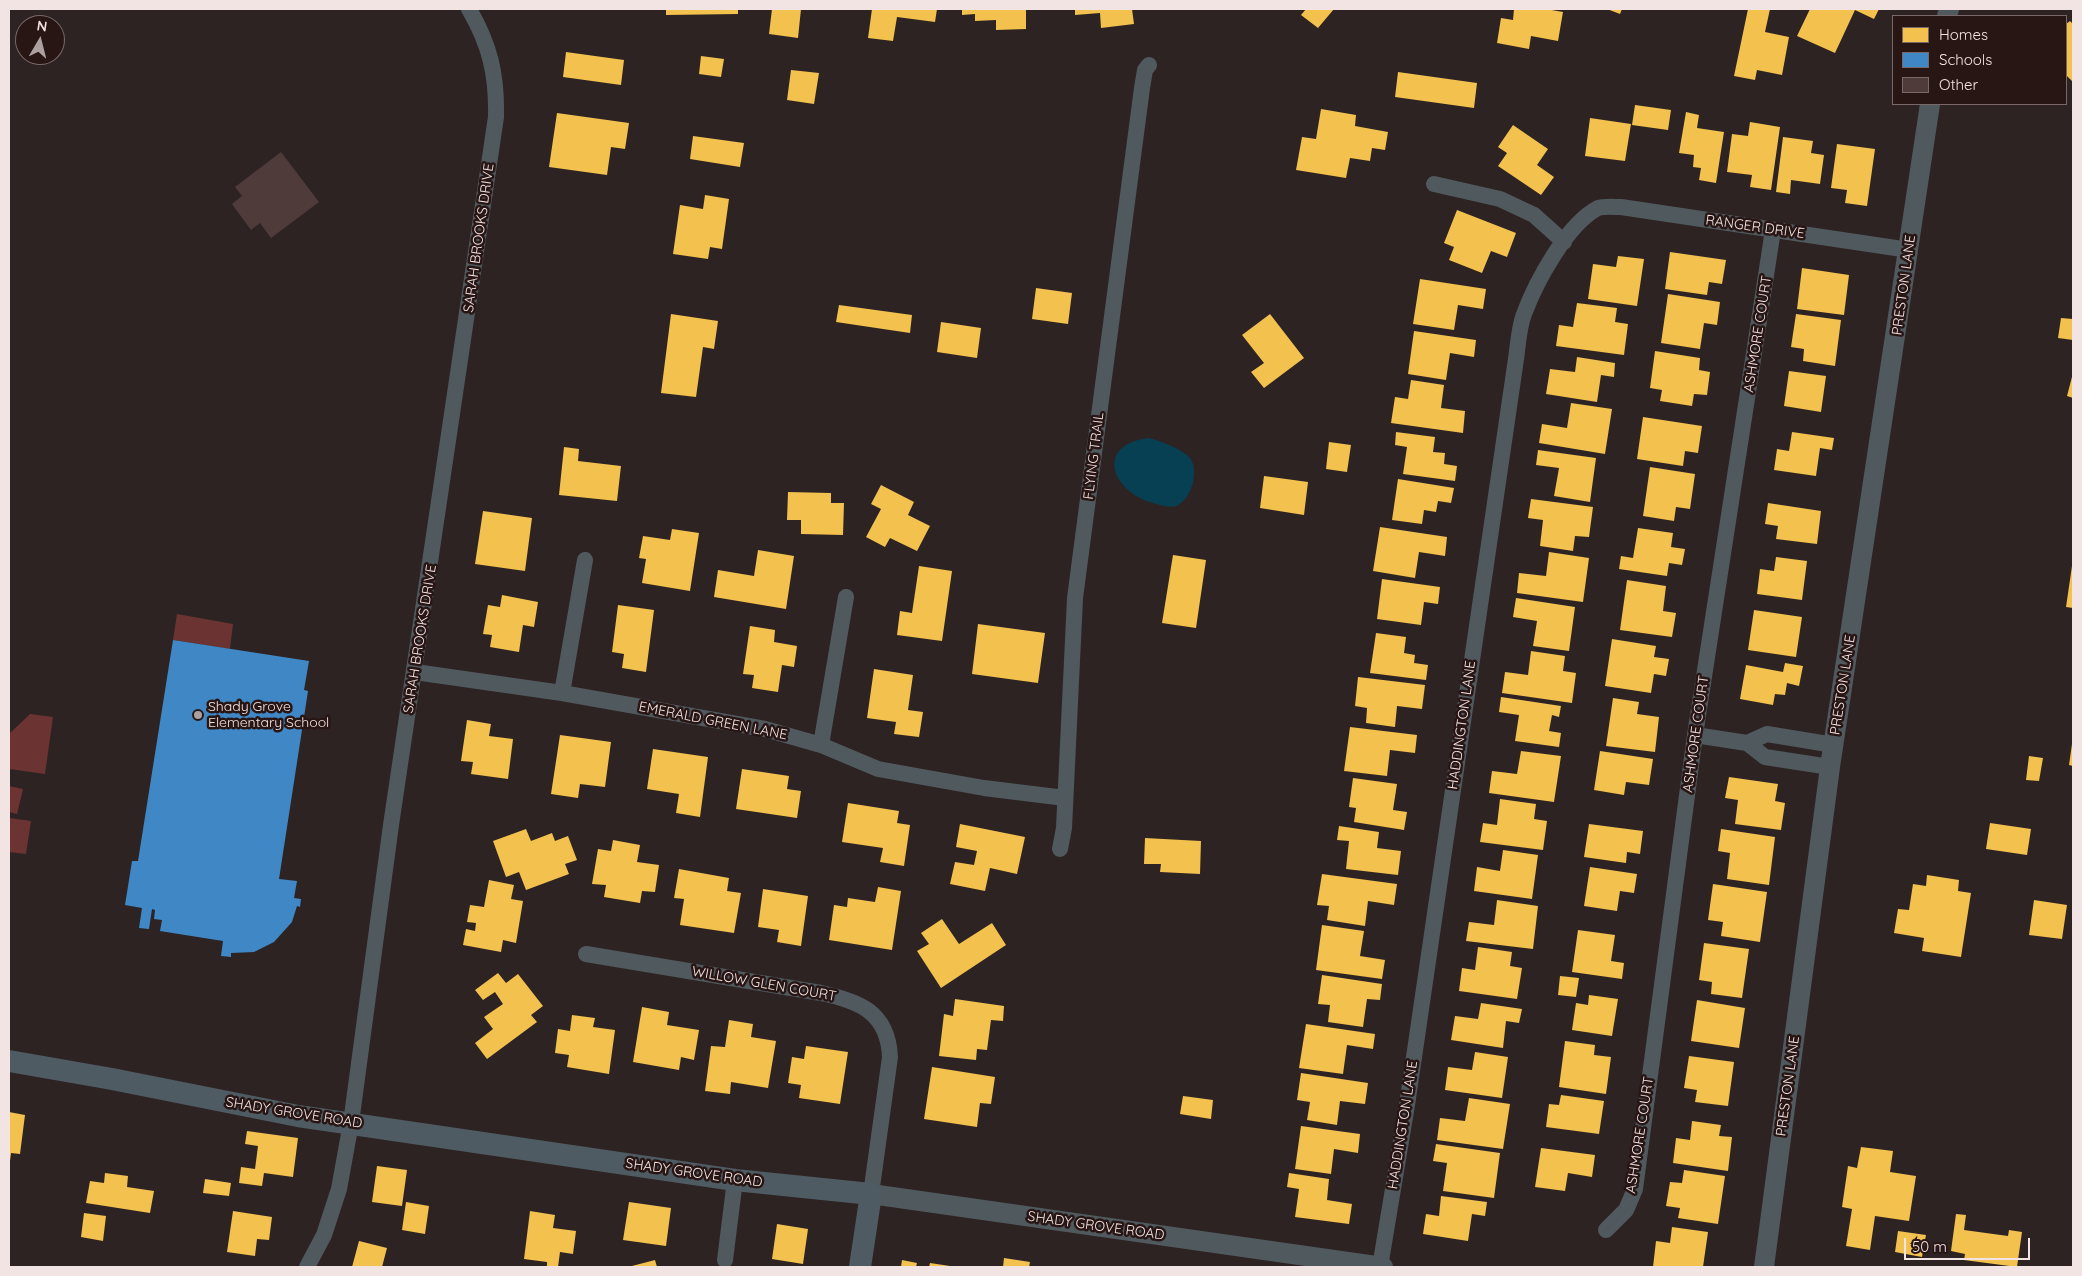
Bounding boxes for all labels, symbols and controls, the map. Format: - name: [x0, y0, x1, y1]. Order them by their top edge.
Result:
- north arrow: [15, 15, 65, 65]
- legend: [1892, 15, 2067, 105]
- text: N: [36, 17, 48, 36]
- text: Homes: [1939, 25, 1988, 44]
- text: Schools: [1939, 50, 1992, 69]
- text: Other: [1939, 75, 1978, 94]
- street label: SARAH BROOKS DRIVE: [460, 162, 498, 314]
- street label: RANGER DRIVE: [1704, 212, 1806, 242]
- street label: PRESTON LANE: [1889, 234, 1919, 336]
- street label: ASHMORE COURT: [1740, 274, 1776, 394]
- street label: FLYING TRAIL: [1080, 412, 1108, 500]
- street label: SARAH BROOKS DRIVE: [400, 563, 440, 715]
- street label: PRESTON LANE: [1827, 634, 1859, 736]
- street label: HADDINGTON LANE: [1445, 660, 1479, 790]
- street label: ASHMORE COURT: [1679, 674, 1713, 794]
- street label: EMERALD GREEN LANE: [637, 698, 789, 744]
- place label: Shady Grove Elementary School: [208, 699, 329, 732]
- marker: Shady Grove Elementary School: [192, 709, 204, 721]
- street label: WILLOW GLEN COURT: [690, 963, 838, 1005]
- street label: PRESTON LANE: [1773, 1035, 1803, 1137]
- street label: HADDINGTON LANE: [1385, 1060, 1421, 1190]
- street label: ASHMORE COURT: [1622, 1075, 1658, 1195]
- street label: SHADY GROVE ROAD: [225, 1094, 363, 1132]
- street label: SHADY GROVE ROAD: [625, 1155, 763, 1191]
- street label: SHADY GROVE ROAD: [1027, 1208, 1165, 1244]
- scale bar: [1907, 1228, 2033, 1260]
- text: 50 m: [1912, 1237, 1947, 1256]

